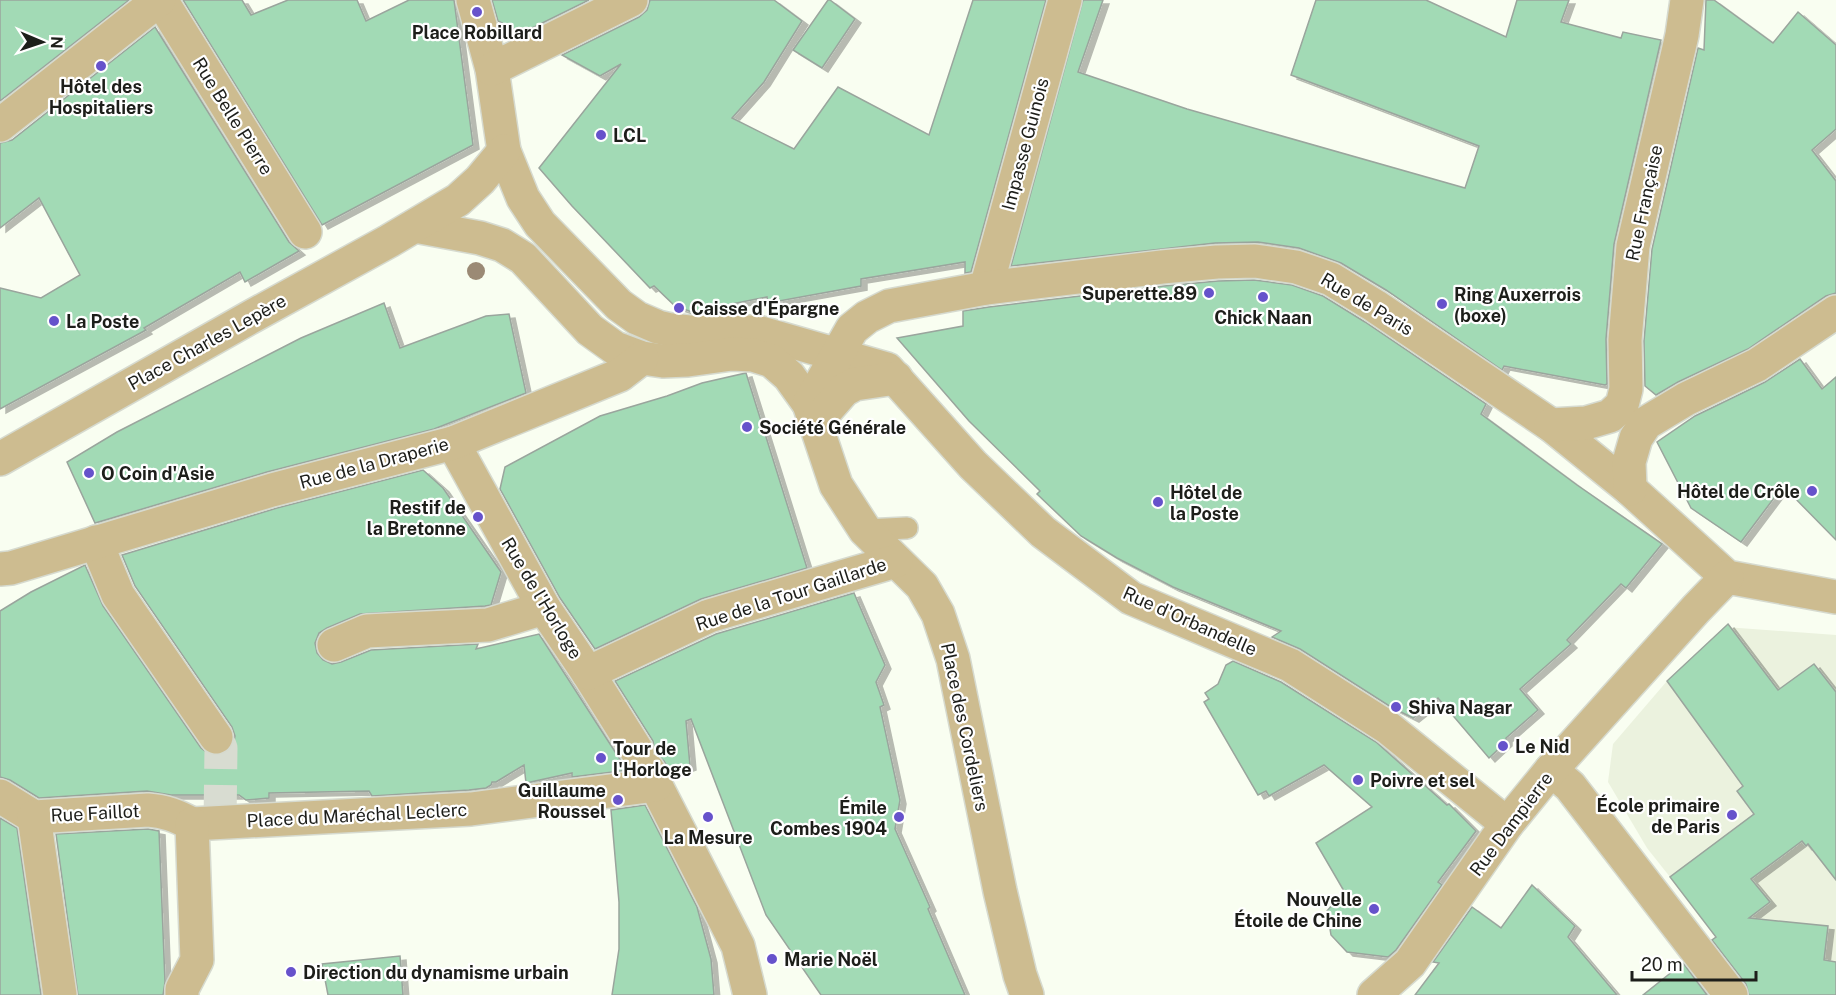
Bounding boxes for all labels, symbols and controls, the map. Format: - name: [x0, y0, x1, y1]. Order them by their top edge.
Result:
- marker: Place Robillard: [470, 5, 484, 19]
- north arrow: [12, 12, 72, 72]
- place label: Place Robillard: [412, 22, 542, 43]
- text: N: [47, 36, 66, 49]
- street label: Rue Belle Pierre: [189, 54, 277, 178]
- marker: Hôtel des Hospitaliers: [94, 59, 108, 73]
- street label: Impasse Guinois: [997, 75, 1053, 213]
- place label: Hôtel des Hospitaliers: [49, 76, 153, 118]
- place label: LCL: [613, 125, 646, 146]
- marker: LCL: [594, 128, 608, 142]
- street label: Rue Française: [1621, 143, 1667, 263]
- street label: Rue de Paris: [1317, 268, 1417, 340]
- place label: Superette.89: [1082, 283, 1197, 304]
- place label: Ring Auxerrois (boxe): [1454, 284, 1581, 326]
- marker: Superette.89: [1202, 286, 1216, 300]
- street label: Place Charles Lepère: [124, 290, 290, 394]
- marker: Chick Naan: [1256, 290, 1270, 304]
- place label: Caisse d'Épargne: [691, 297, 839, 319]
- marker: Ring Auxerrois (boxe): [1435, 297, 1449, 311]
- marker: Caisse d'Épargne: [672, 301, 686, 315]
- place label: Chick Naan: [1214, 307, 1312, 328]
- place label: La Poste: [66, 311, 139, 332]
- marker: La Poste: [47, 314, 61, 328]
- place label: Société Générale: [759, 417, 906, 438]
- marker: Société Générale: [740, 420, 754, 434]
- street label: Rue de la Draperie: [297, 433, 451, 493]
- place label: O Coin d'Asie: [101, 463, 215, 484]
- marker: O Coin d'Asie: [82, 466, 96, 480]
- place label: Hôtel de Crôle: [1677, 481, 1800, 502]
- place label: Hôtel de la Poste: [1170, 482, 1242, 524]
- marker: Hôtel de Crôle: [1805, 484, 1819, 498]
- marker: Hôtel de la Poste: [1151, 495, 1165, 509]
- place label: Restif de la Bretonne: [367, 497, 466, 539]
- marker: Restif de la Bretonne: [471, 510, 485, 524]
- street label: Rue de l'Horloge: [497, 533, 587, 663]
- street label: Rue de la Tour Gaillarde: [693, 553, 889, 635]
- street label: Rue d'Orbandelle: [1120, 582, 1260, 660]
- street label: Place des Cordeliers: [937, 641, 993, 813]
- place label: Shiva Nagar: [1408, 697, 1513, 718]
- marker: Shiva Nagar: [1389, 700, 1403, 714]
- place label: Le Nid: [1515, 736, 1569, 757]
- place label: Tour de l'Horloge: [613, 738, 692, 780]
- marker: Le Nid: [1496, 739, 1510, 753]
- marker: Tour de l'Horloge: [594, 751, 608, 765]
- street label: Rue Dampierre: [1465, 768, 1557, 880]
- place label: Poivre et sel: [1370, 770, 1475, 791]
- marker: Poivre et sel: [1351, 773, 1365, 787]
- place label: Guillaume Roussel: [518, 780, 606, 822]
- marker: Guillaume Roussel: [611, 793, 625, 807]
- place label: École primaire de Paris: [1597, 794, 1720, 837]
- place label: Émile Combes 1904: [770, 796, 887, 839]
- street label: Place du Maréchal Leclerc: [246, 799, 468, 831]
- street label: Rue Faillot: [50, 800, 140, 826]
- marker: École primaire de Paris: [1725, 808, 1739, 822]
- marker: La Mesure: [701, 810, 715, 824]
- marker: Émile Combes 1904: [892, 810, 906, 824]
- place label: La Mesure: [663, 827, 753, 848]
- place label: Nouvelle Étoile de Chine: [1234, 889, 1362, 931]
- marker: Nouvelle Étoile de Chine: [1367, 902, 1381, 916]
- scale bar: [1632, 944, 1756, 982]
- place label: Marie Noël: [784, 949, 878, 970]
- marker: Marie Noël: [765, 952, 779, 966]
- text: 20 m: [1641, 954, 1683, 975]
- place label: Direction du dynamisme urbain: [303, 962, 569, 983]
- marker: Direction du dynamisme urbain: [284, 965, 298, 979]

